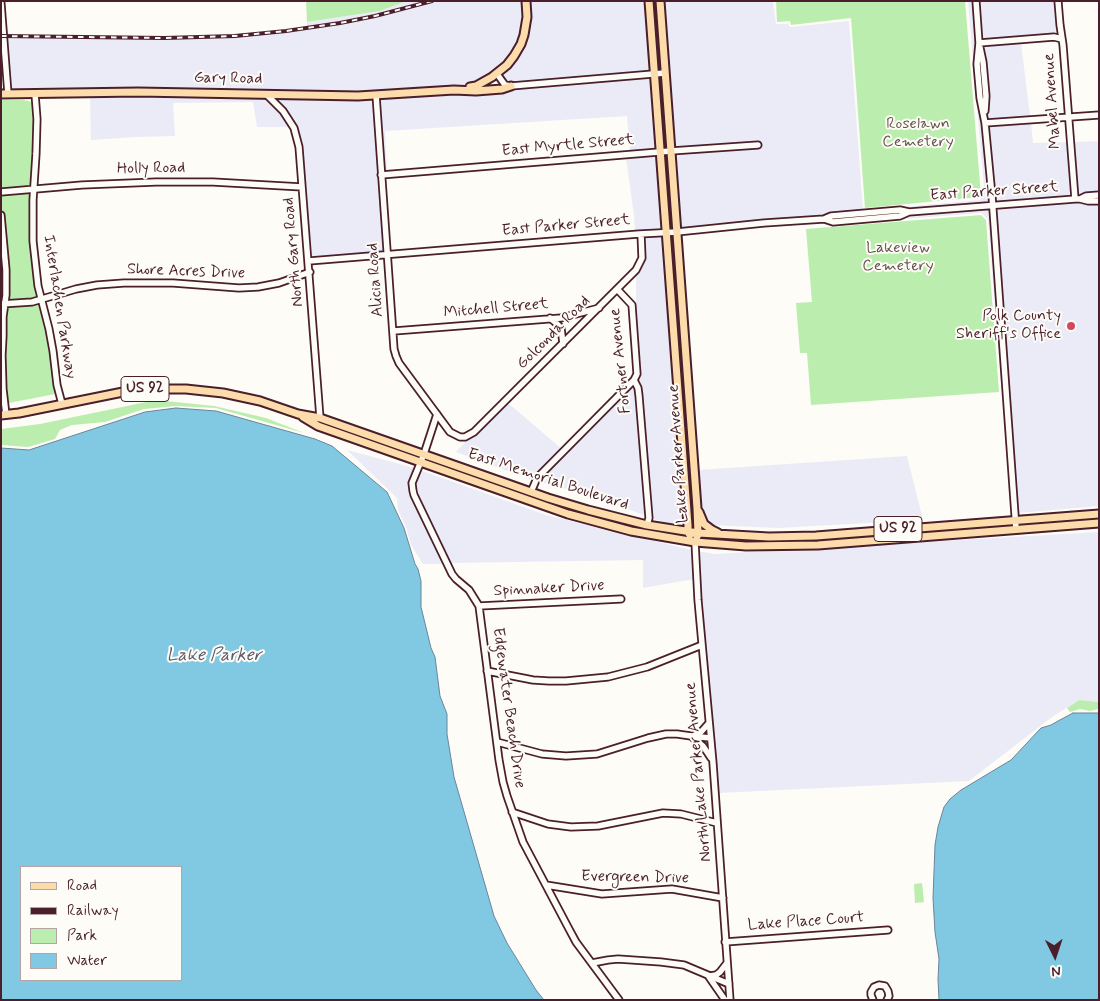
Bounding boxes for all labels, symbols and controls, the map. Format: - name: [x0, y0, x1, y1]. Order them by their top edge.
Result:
- street label: Mabel Avenue: [1040, 52, 1066, 150]
- street label: Gary Road: [194, 69, 262, 89]
- park label: Roselawn Cemetery: [882, 115, 954, 153]
- street label: East Myrtle Street: [501, 131, 635, 161]
- street label: Holly Road: [117, 159, 185, 179]
- street label: East Parker Street: [929, 178, 1059, 206]
- street label: North Gary Road: [280, 196, 308, 308]
- street label: East Parker Street: [501, 211, 631, 241]
- street label: Interlachen Parkway: [38, 234, 80, 380]
- park label: Lakeview Cemetery: [862, 239, 934, 277]
- street label: Alicia Road: [364, 242, 388, 318]
- street label: Shore Acres Drive: [127, 260, 245, 284]
- street label: Golconda Road: [513, 292, 595, 374]
- street label: Mitchell Street: [443, 295, 549, 323]
- street label: Fortner Avenue: [606, 307, 636, 415]
- place label: Polk County Sheriff's Office: [956, 307, 1061, 345]
- marker: Polk County Sheriff's Office: [1065, 320, 1077, 332]
- road number: US 92: [121, 376, 169, 402]
- street label: Lake Parker Avenue: [665, 384, 693, 524]
- street label: East Memorial Boulevard: [465, 445, 631, 515]
- road number: US 92: [874, 516, 922, 542]
- street label: Spinnaker Drive: [493, 577, 605, 601]
- street label: Edgewater Beach Drive: [487, 626, 529, 790]
- water label: Lake Parker: [167, 645, 261, 667]
- street label: North Lake Parker Avenue: [682, 681, 716, 863]
- legend: [20, 866, 182, 981]
- street label: Evergreen Drive: [581, 867, 689, 889]
- text: Road: [67, 876, 97, 896]
- text: Railway: [67, 901, 119, 921]
- street label: Lake Place Court: [747, 908, 865, 936]
- text: Park: [67, 926, 97, 946]
- north arrow: [1030, 931, 1080, 981]
- text: Water: [67, 951, 107, 971]
- text: N: [1051, 962, 1061, 980]

